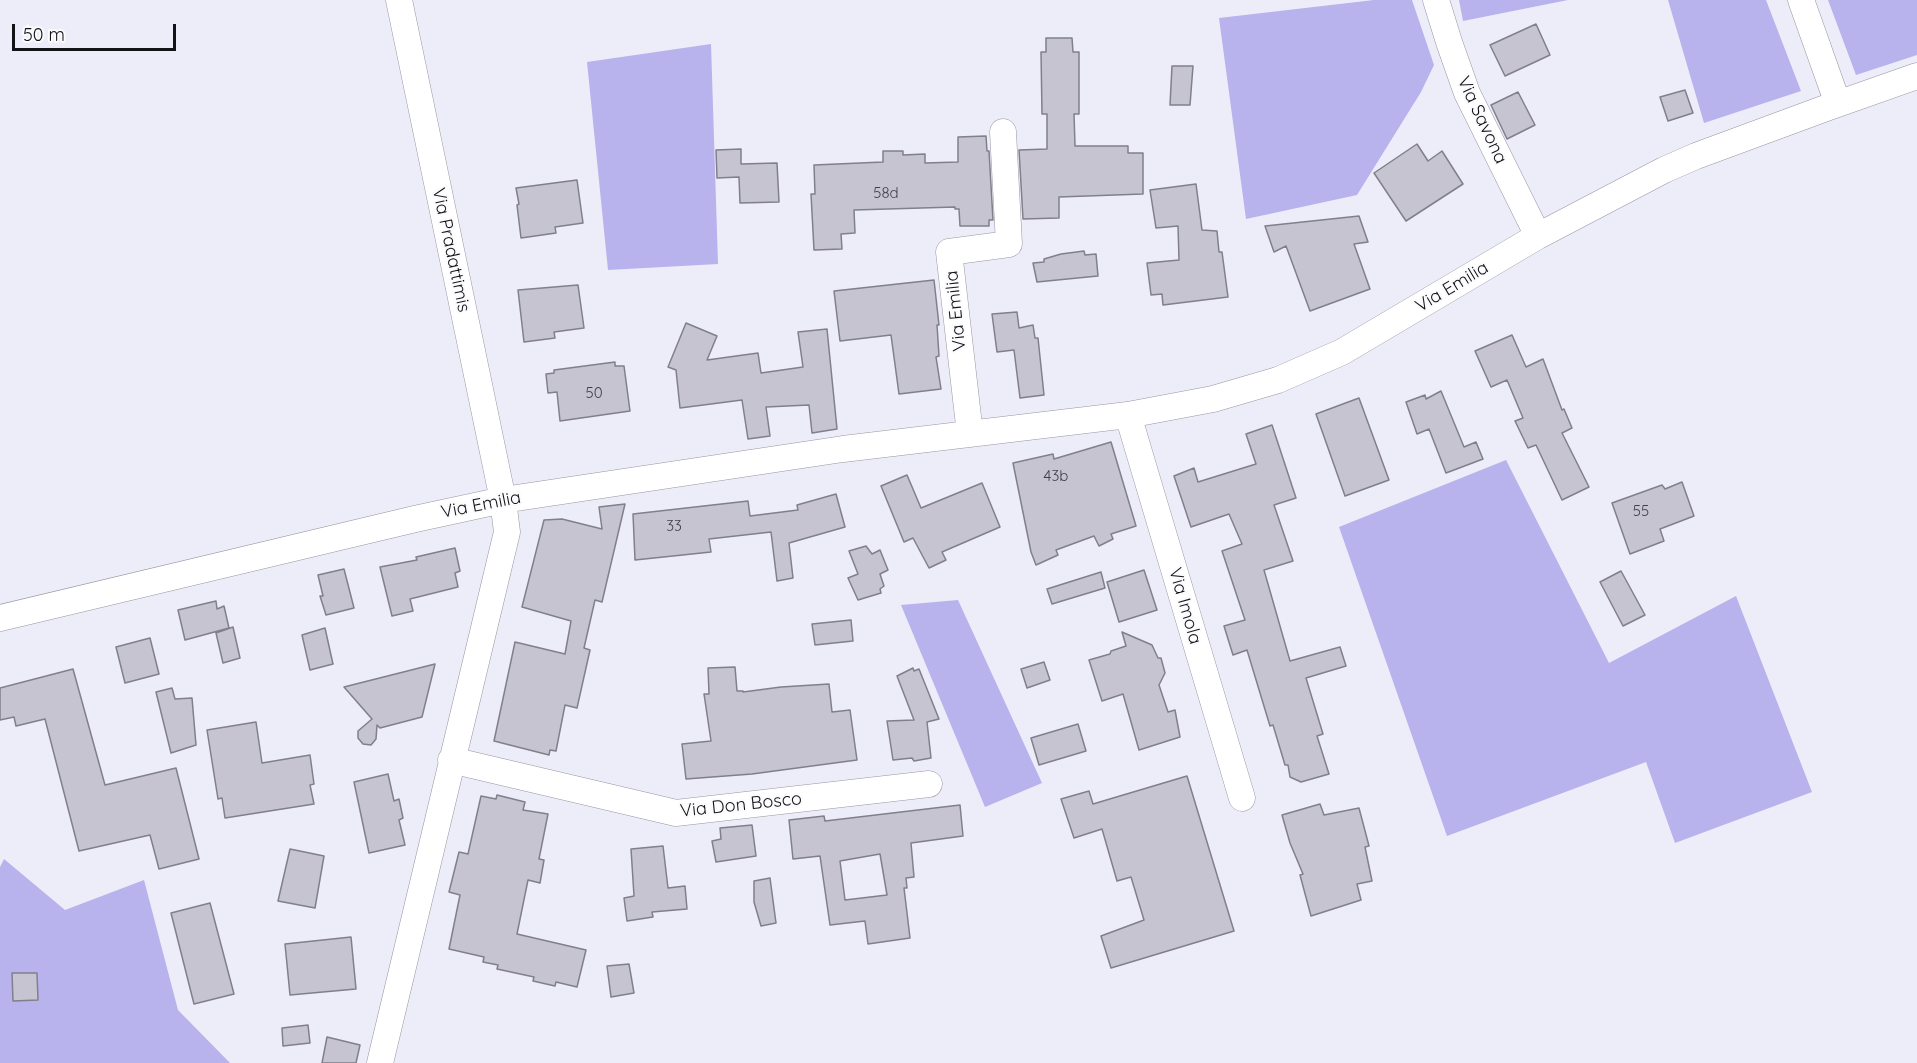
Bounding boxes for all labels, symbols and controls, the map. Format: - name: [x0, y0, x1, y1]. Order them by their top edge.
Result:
- scale bar: [15, 12, 178, 50]
- text: 50 m: [23, 23, 65, 46]
- street label: Via Savona: [1452, 73, 1512, 167]
- house number: 58d: [873, 184, 899, 202]
- street label: Via Pradattimis: [427, 186, 475, 314]
- street label: Via Emilia: [1412, 257, 1492, 317]
- street label: Via Emilia: [941, 270, 971, 352]
- house number: 50: [585, 384, 603, 402]
- house number: 43b: [1044, 467, 1068, 485]
- street label: Via Emilia: [439, 487, 523, 523]
- house number: 55: [1633, 502, 1649, 520]
- house number: 33: [666, 517, 682, 535]
- street label: Via Imola: [1164, 565, 1206, 647]
- street label: Via Don Bosco: [679, 788, 803, 822]

